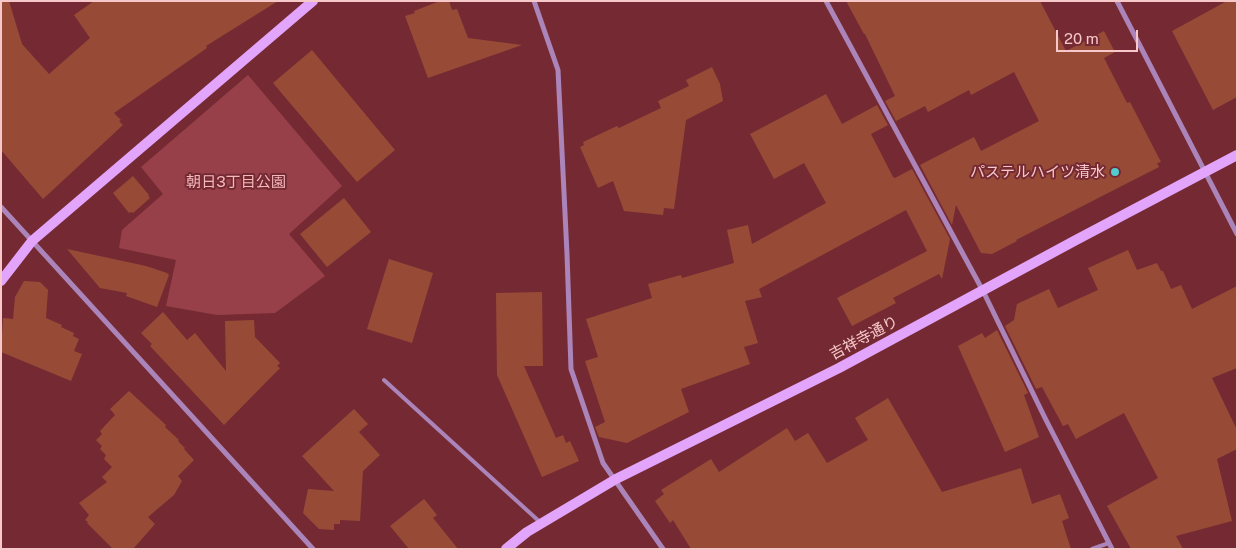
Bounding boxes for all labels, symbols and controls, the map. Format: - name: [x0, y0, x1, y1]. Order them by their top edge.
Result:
- scale bar: [1058, 20, 1140, 52]
- text: 20 m: [1064, 30, 1099, 47]
- place label: パステルハイツ清水: [970, 163, 1105, 181]
- marker: パステルハイツ清水: [1109, 166, 1121, 178]
- park label: 朝日3丁目公園: [186, 173, 286, 191]
- street label: 吉祥寺通り: [827, 312, 901, 364]

